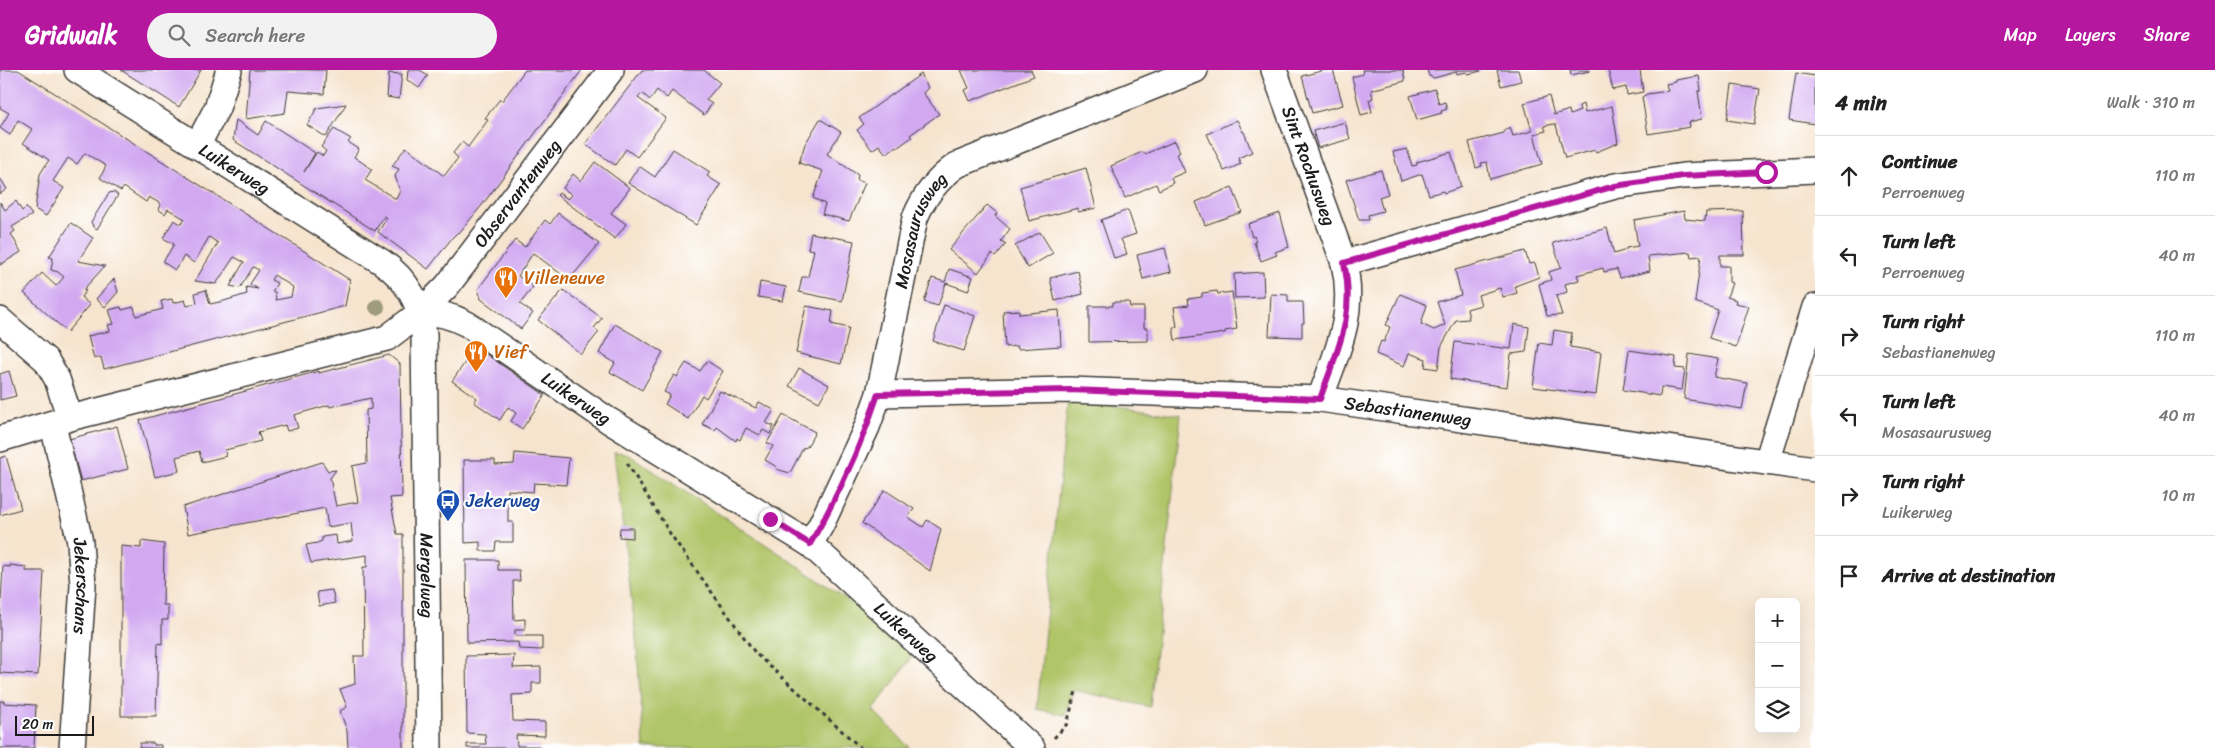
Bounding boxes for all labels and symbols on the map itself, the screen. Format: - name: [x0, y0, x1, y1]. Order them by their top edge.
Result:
- street label: Sint Rochusweg: [1272, 101, 1345, 230]
- street label: Observantenweg: [465, 132, 569, 255]
- street label: Luikerweg: [192, 134, 277, 204]
- route start: [1755, 161, 1778, 184]
- street label: Mosasaurusweg: [885, 164, 955, 292]
- place label: Villeneuve: [524, 262, 605, 294]
- restaurant icon: Villeneuve: [493, 265, 519, 299]
- place label: Vief: [494, 336, 530, 368]
- restaurant icon: Vief: [463, 339, 489, 373]
- street label: Luikerweg: [534, 363, 618, 434]
- street label: Sebastianenweg: [1342, 387, 1474, 436]
- place label: Jekerweg: [465, 485, 540, 517]
- bus stop icon: Jekerweg: [435, 488, 461, 522]
- route end: [759, 508, 782, 531]
- street label: Jekerschans: [63, 533, 99, 636]
- street label: Mergelweg: [410, 533, 443, 618]
- street label: Luikerweg: [866, 594, 946, 671]
- scale bar: [15, 713, 94, 736]

